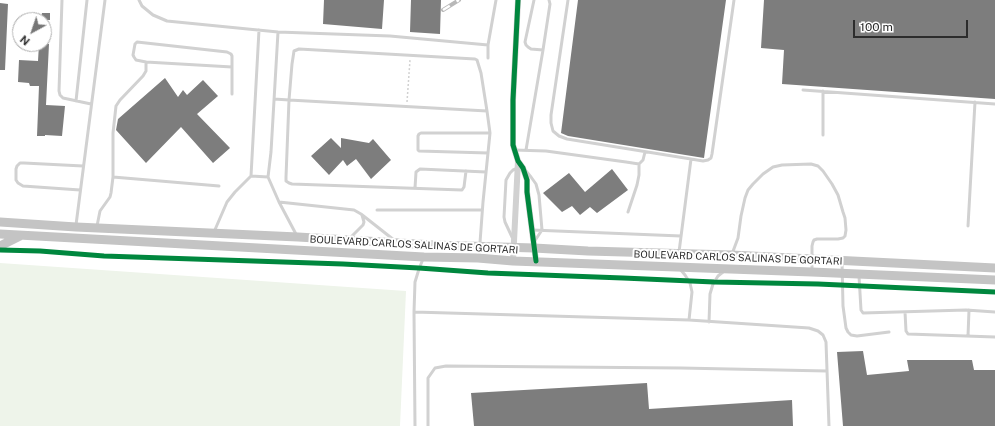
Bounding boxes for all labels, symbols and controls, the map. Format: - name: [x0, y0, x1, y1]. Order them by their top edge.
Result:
- north arrow: [12, 12, 52, 52]
- scale bar: [855, 12, 970, 38]
- text: 100 m: [860, 20, 893, 34]
- text: N: [18, 33, 32, 48]
- street label: BOULEVARD CARLOS SALINAS DE GORTARI: [309, 234, 519, 256]
- street label: BOULEVARD CARLOS SALINAS DE GORTARI: [633, 248, 843, 268]

